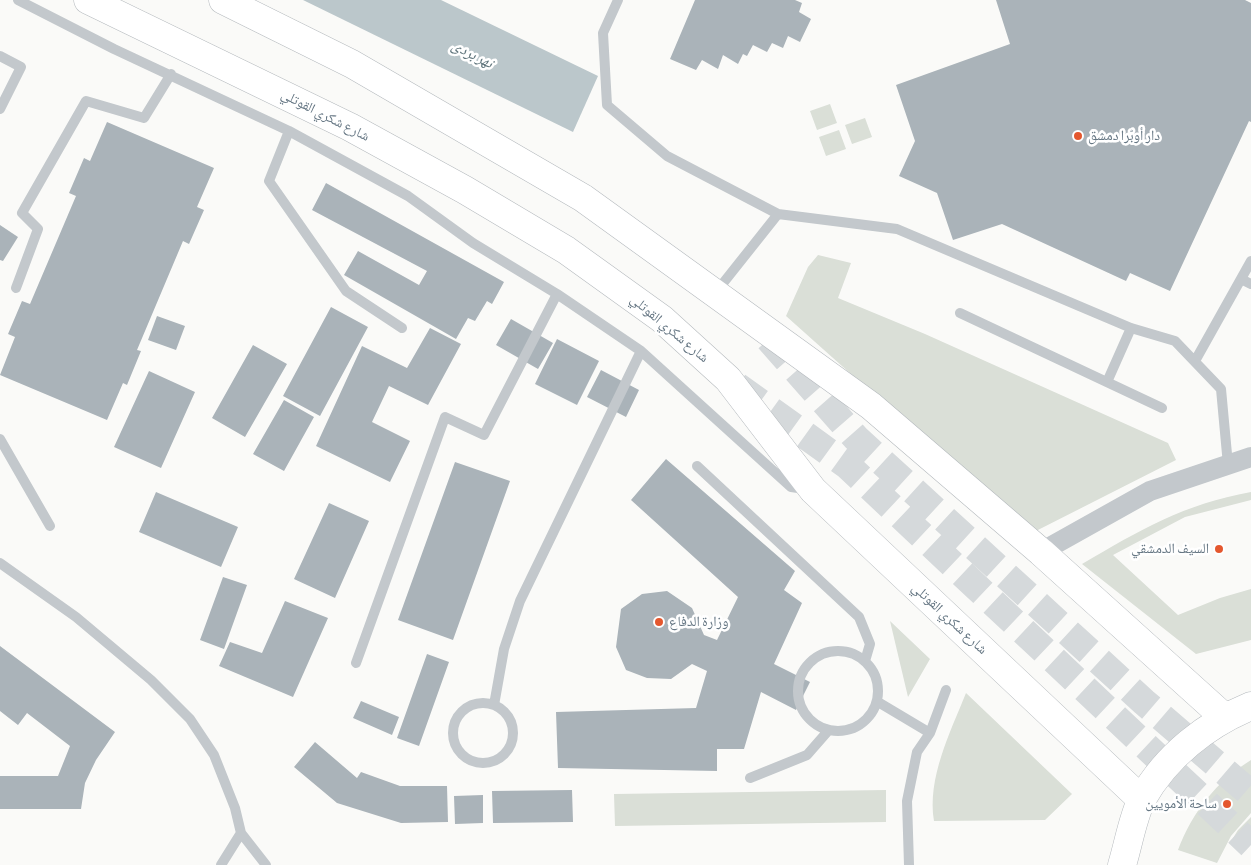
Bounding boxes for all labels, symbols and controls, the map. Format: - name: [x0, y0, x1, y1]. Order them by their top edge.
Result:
- water label: نهر بردى: [448, 37, 496, 73]
- street label: شارع شكري القوتلي: [278, 86, 372, 146]
- place label: دار أوبّرا دمشق: [1088, 128, 1160, 144]
- marker: دار أوبّرا دمشق: [1072, 130, 1084, 142]
- street label: شارع شكري القوتلي: [626, 291, 712, 367]
- place label: السيف الدمشقي: [1131, 541, 1209, 557]
- marker: السيف الدمشقي: [1213, 543, 1225, 555]
- street label: شارع شكري القوتلي: [908, 580, 990, 658]
- place label: وزارة الدفاع: [669, 614, 728, 630]
- marker: وزارة الدفاع: [653, 616, 665, 628]
- place label: ساحة الأمويين: [1145, 796, 1217, 812]
- marker: ساحة الأمويين: [1221, 798, 1233, 810]

